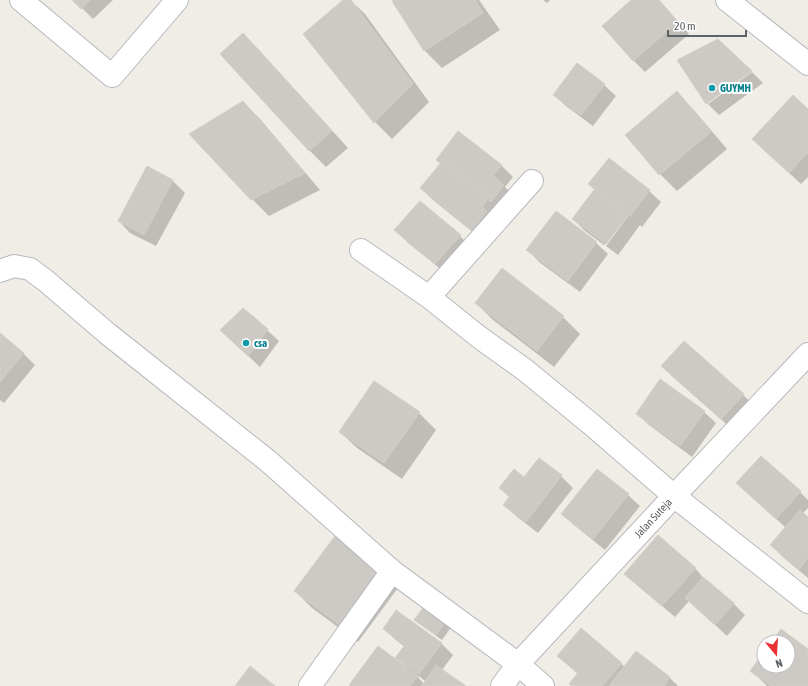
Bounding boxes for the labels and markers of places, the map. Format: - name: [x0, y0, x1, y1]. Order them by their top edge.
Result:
- place label: GUYMH: [720, 82, 751, 94]
- marker: GUYMH: [707, 83, 717, 93]
- place label: csa: [254, 337, 267, 349]
- marker: csa: [241, 338, 251, 348]

